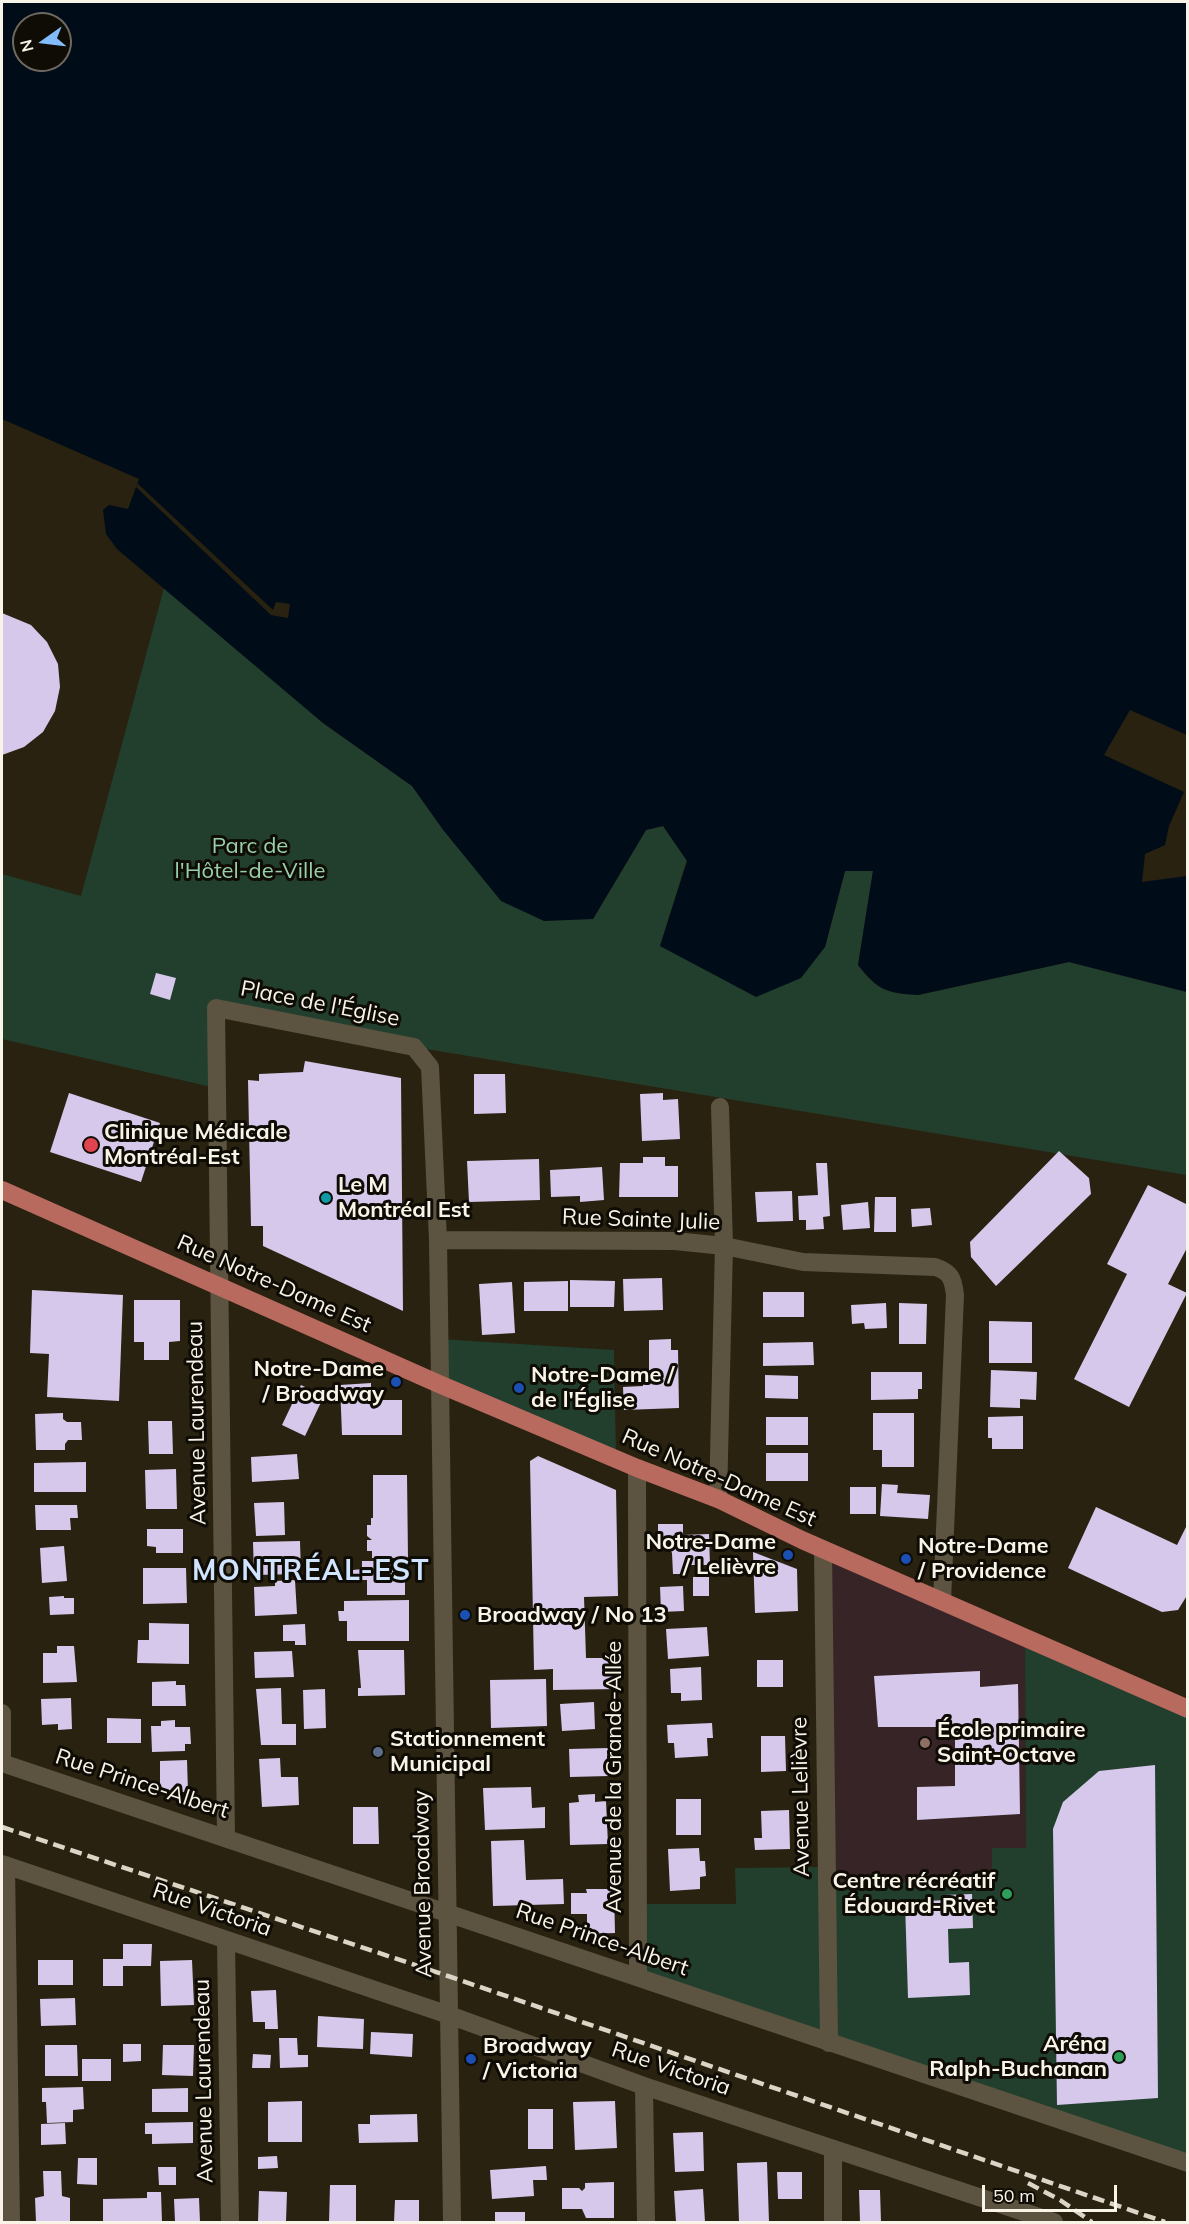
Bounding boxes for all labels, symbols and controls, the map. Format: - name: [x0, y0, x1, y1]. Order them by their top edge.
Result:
- north arrow: [12, 12, 72, 72]
- text: N: [15, 38, 38, 54]
- park label: Parc de l'Hôtel-de-Ville: [175, 833, 325, 884]
- street label: Place de l'Église: [238, 976, 402, 1032]
- place label: Clinique Médicale Montréal-Est: [104, 1119, 287, 1170]
- marker: Clinique Médicale Montréal-Est: [82, 1136, 100, 1154]
- place label: Le M Montréal Est: [338, 1172, 470, 1224]
- marker: Le M Montréal Est: [319, 1191, 333, 1205]
- street label: Rue Sainte Julie: [561, 1204, 721, 1236]
- street label: Rue Notre-Dame Est: [173, 1229, 375, 1339]
- street label: Avenue Laurendeau: [182, 1321, 212, 1525]
- place label: Notre-Dame / Broadway: [253, 1356, 384, 1408]
- place label: Notre-Dame / de l'Église: [531, 1362, 675, 1414]
- marker: Notre-Dame / Broadway: [389, 1375, 403, 1389]
- marker: Notre-Dame / de l'Église: [512, 1381, 526, 1395]
- street label: Rue Notre-Dame Est: [618, 1423, 820, 1533]
- place label: Notre-Dame / Lelièvre: [645, 1529, 776, 1580]
- place label: Notre-Dame / Providence: [918, 1533, 1049, 1585]
- marker: Notre-Dame / Lelièvre: [781, 1548, 795, 1562]
- marker: Notre-Dame / Providence: [899, 1552, 913, 1566]
- district label: MONTRÉAL-EST: [192, 1555, 430, 1589]
- place label: Broadway / No 13: [477, 1602, 667, 1628]
- marker: Broadway / No 13: [458, 1608, 472, 1622]
- street label: Avenue de la Grande-Allée: [601, 1641, 627, 1913]
- street label: Avenue Lelièvre: [786, 1717, 816, 1877]
- place label: École primaire Saint-Octave: [937, 1717, 1085, 1768]
- place label: Stationnement Municipal: [390, 1726, 545, 1778]
- marker: École primaire Saint-Octave: [918, 1736, 932, 1750]
- street label: Rue Prince-Albert: [52, 1744, 232, 1824]
- marker: Stationnement Municipal: [371, 1745, 385, 1759]
- street label: Avenue Broadway: [408, 1790, 438, 1978]
- place label: Centre récréatif Édouard-Rivet: [833, 1868, 995, 1920]
- street label: Rue Victoria: [149, 1877, 275, 1943]
- marker: Centre récréatif Édouard-Rivet: [1000, 1887, 1014, 1901]
- street label: Rue Prince-Albert: [512, 1898, 692, 1982]
- street label: Avenue Laurendeau: [189, 1979, 219, 2183]
- place label: Aréna Ralph-Buchanan: [929, 2031, 1107, 2082]
- place label: Broadway / Victoria: [483, 2033, 592, 2084]
- street label: Rue Victoria: [608, 2036, 734, 2102]
- marker: Aréna Ralph-Buchanan: [1112, 2050, 1126, 2064]
- marker: Broadway / Victoria: [464, 2052, 478, 2066]
- scale bar: [985, 2173, 1120, 2211]
- text: 50 m: [993, 2184, 1035, 2207]

